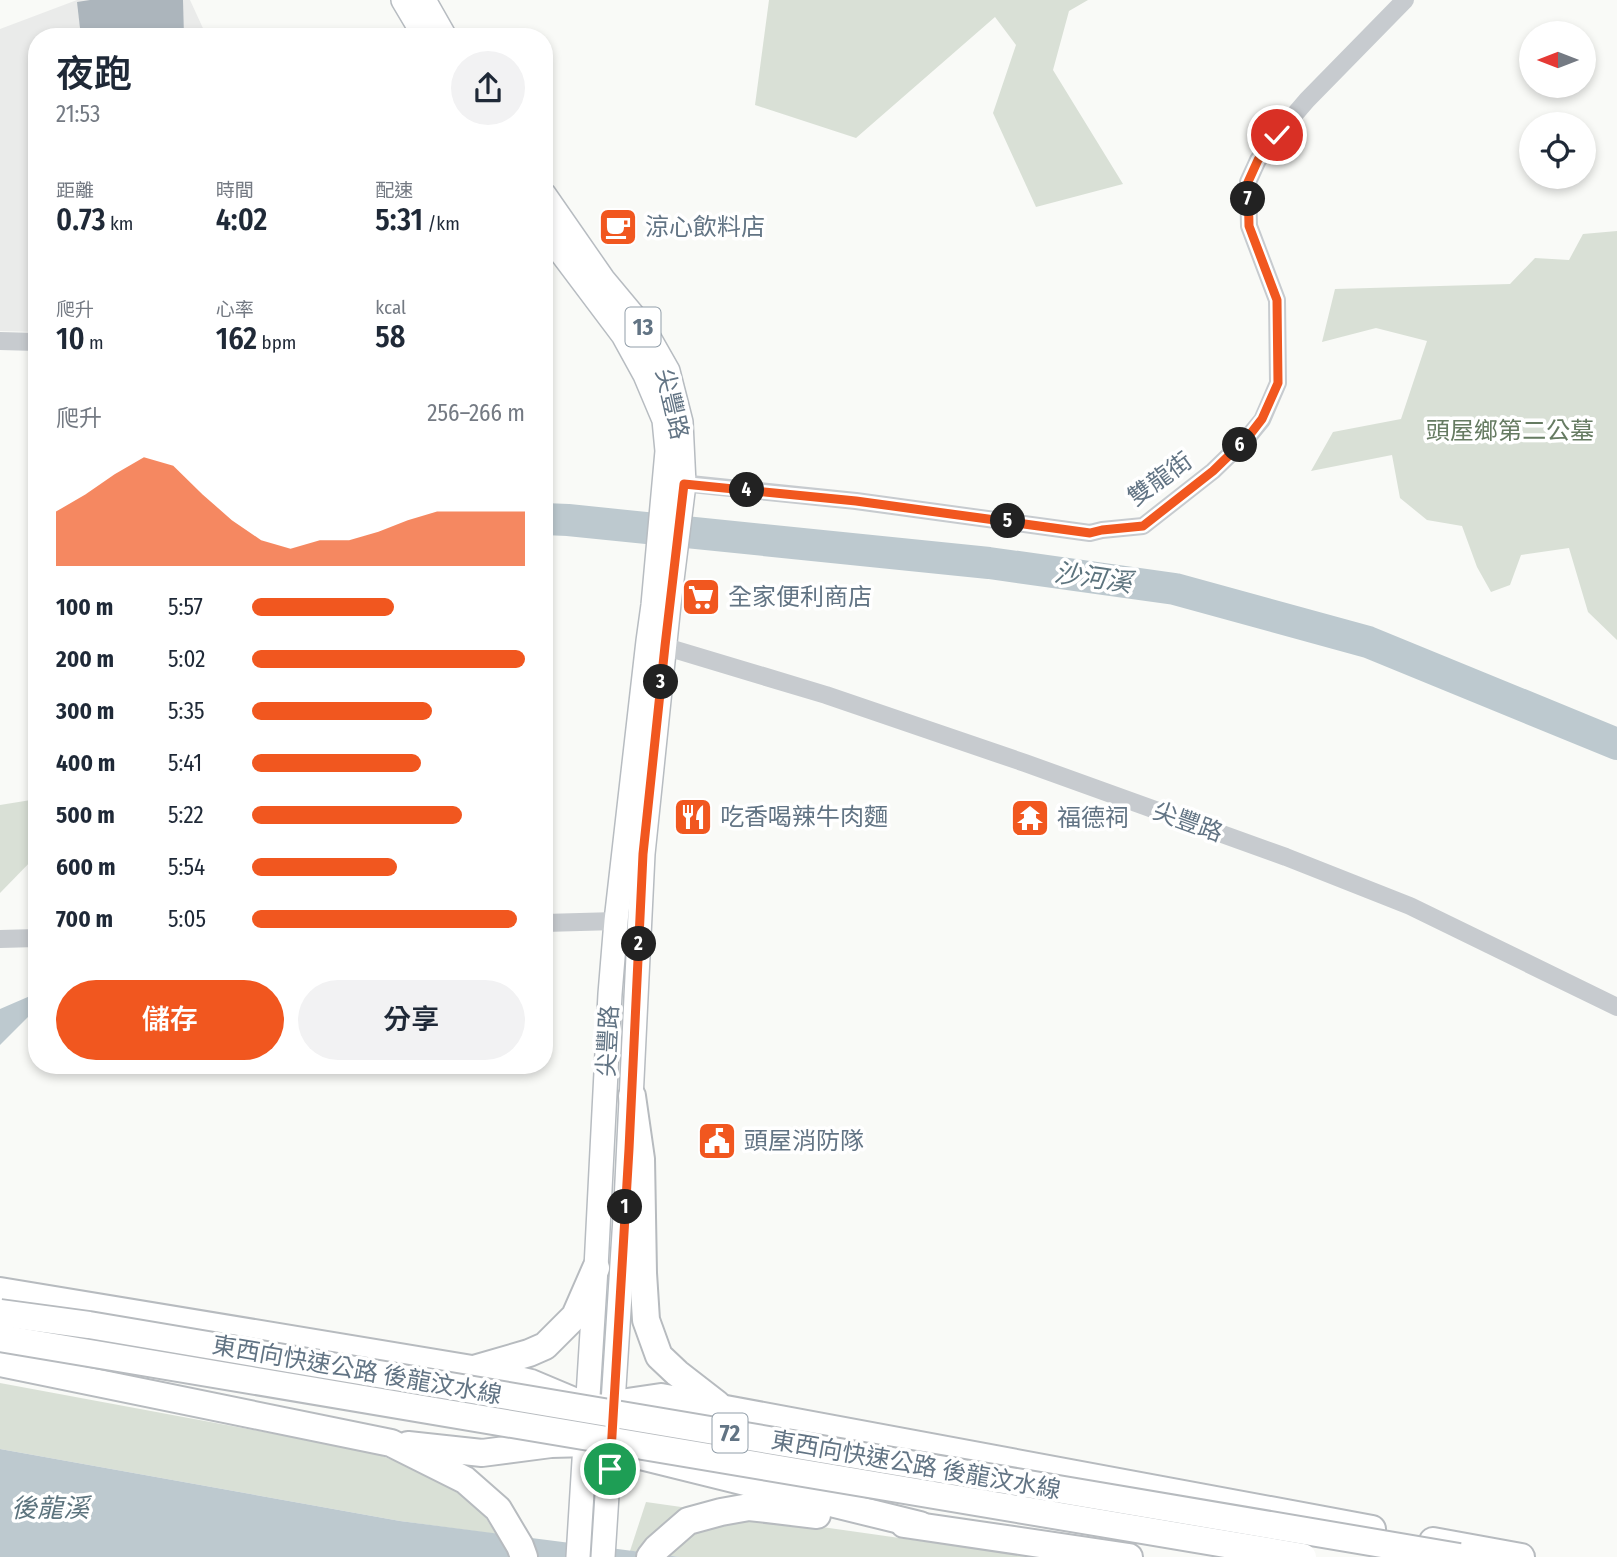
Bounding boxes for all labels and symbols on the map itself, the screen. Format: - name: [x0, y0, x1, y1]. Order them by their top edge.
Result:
- north arrow: [1519, 21, 1596, 98]
- pin: [1247, 105, 1307, 165]
- pin: 7: [1230, 182, 1266, 216]
- cafe icon: 涼心飲料店: [597, 206, 639, 248]
- place label: 涼心飲料店: [645, 213, 765, 241]
- road number: 13: [626, 308, 660, 346]
- street label: 尖豐路: [650, 366, 694, 442]
- park label: 頭屋鄉第二公墓: [1426, 417, 1594, 445]
- pin: 6: [1222, 428, 1258, 462]
- street label: 雙龍街: [1123, 447, 1197, 511]
- pin: 4: [730, 472, 764, 508]
- pin: 5: [990, 504, 1026, 538]
- water label: 沙河溪: [1052, 557, 1138, 599]
- supermarket icon: 全家便利商店: [680, 576, 722, 618]
- place label: 全家便利商店: [728, 583, 872, 611]
- pin: 3: [644, 664, 678, 700]
- restaurant icon: 吃香喝辣牛肉麵: [672, 796, 714, 838]
- temple icon: 福德祠: [1009, 797, 1051, 839]
- street label: 尖豐路: [1149, 797, 1227, 847]
- place label: 吃香喝辣牛肉麵: [720, 803, 888, 831]
- place label: 福德祠: [1057, 804, 1129, 832]
- pin: 2: [622, 926, 656, 962]
- street label: 尖豐路: [592, 1004, 624, 1078]
- public building icon: 頭屋消防隊: [696, 1120, 738, 1162]
- place label: 頭屋消防隊: [744, 1127, 864, 1155]
- pin: 1: [608, 1190, 642, 1224]
- street label: 東西向快速公路 後龍汶水線: [210, 1331, 504, 1409]
- road number: 72: [712, 1414, 748, 1452]
- street label: 東西向快速公路 後龍汶水線: [769, 1426, 1063, 1504]
- pin: [580, 1439, 640, 1499]
- water label: 後龍溪: [11, 1493, 93, 1524]

